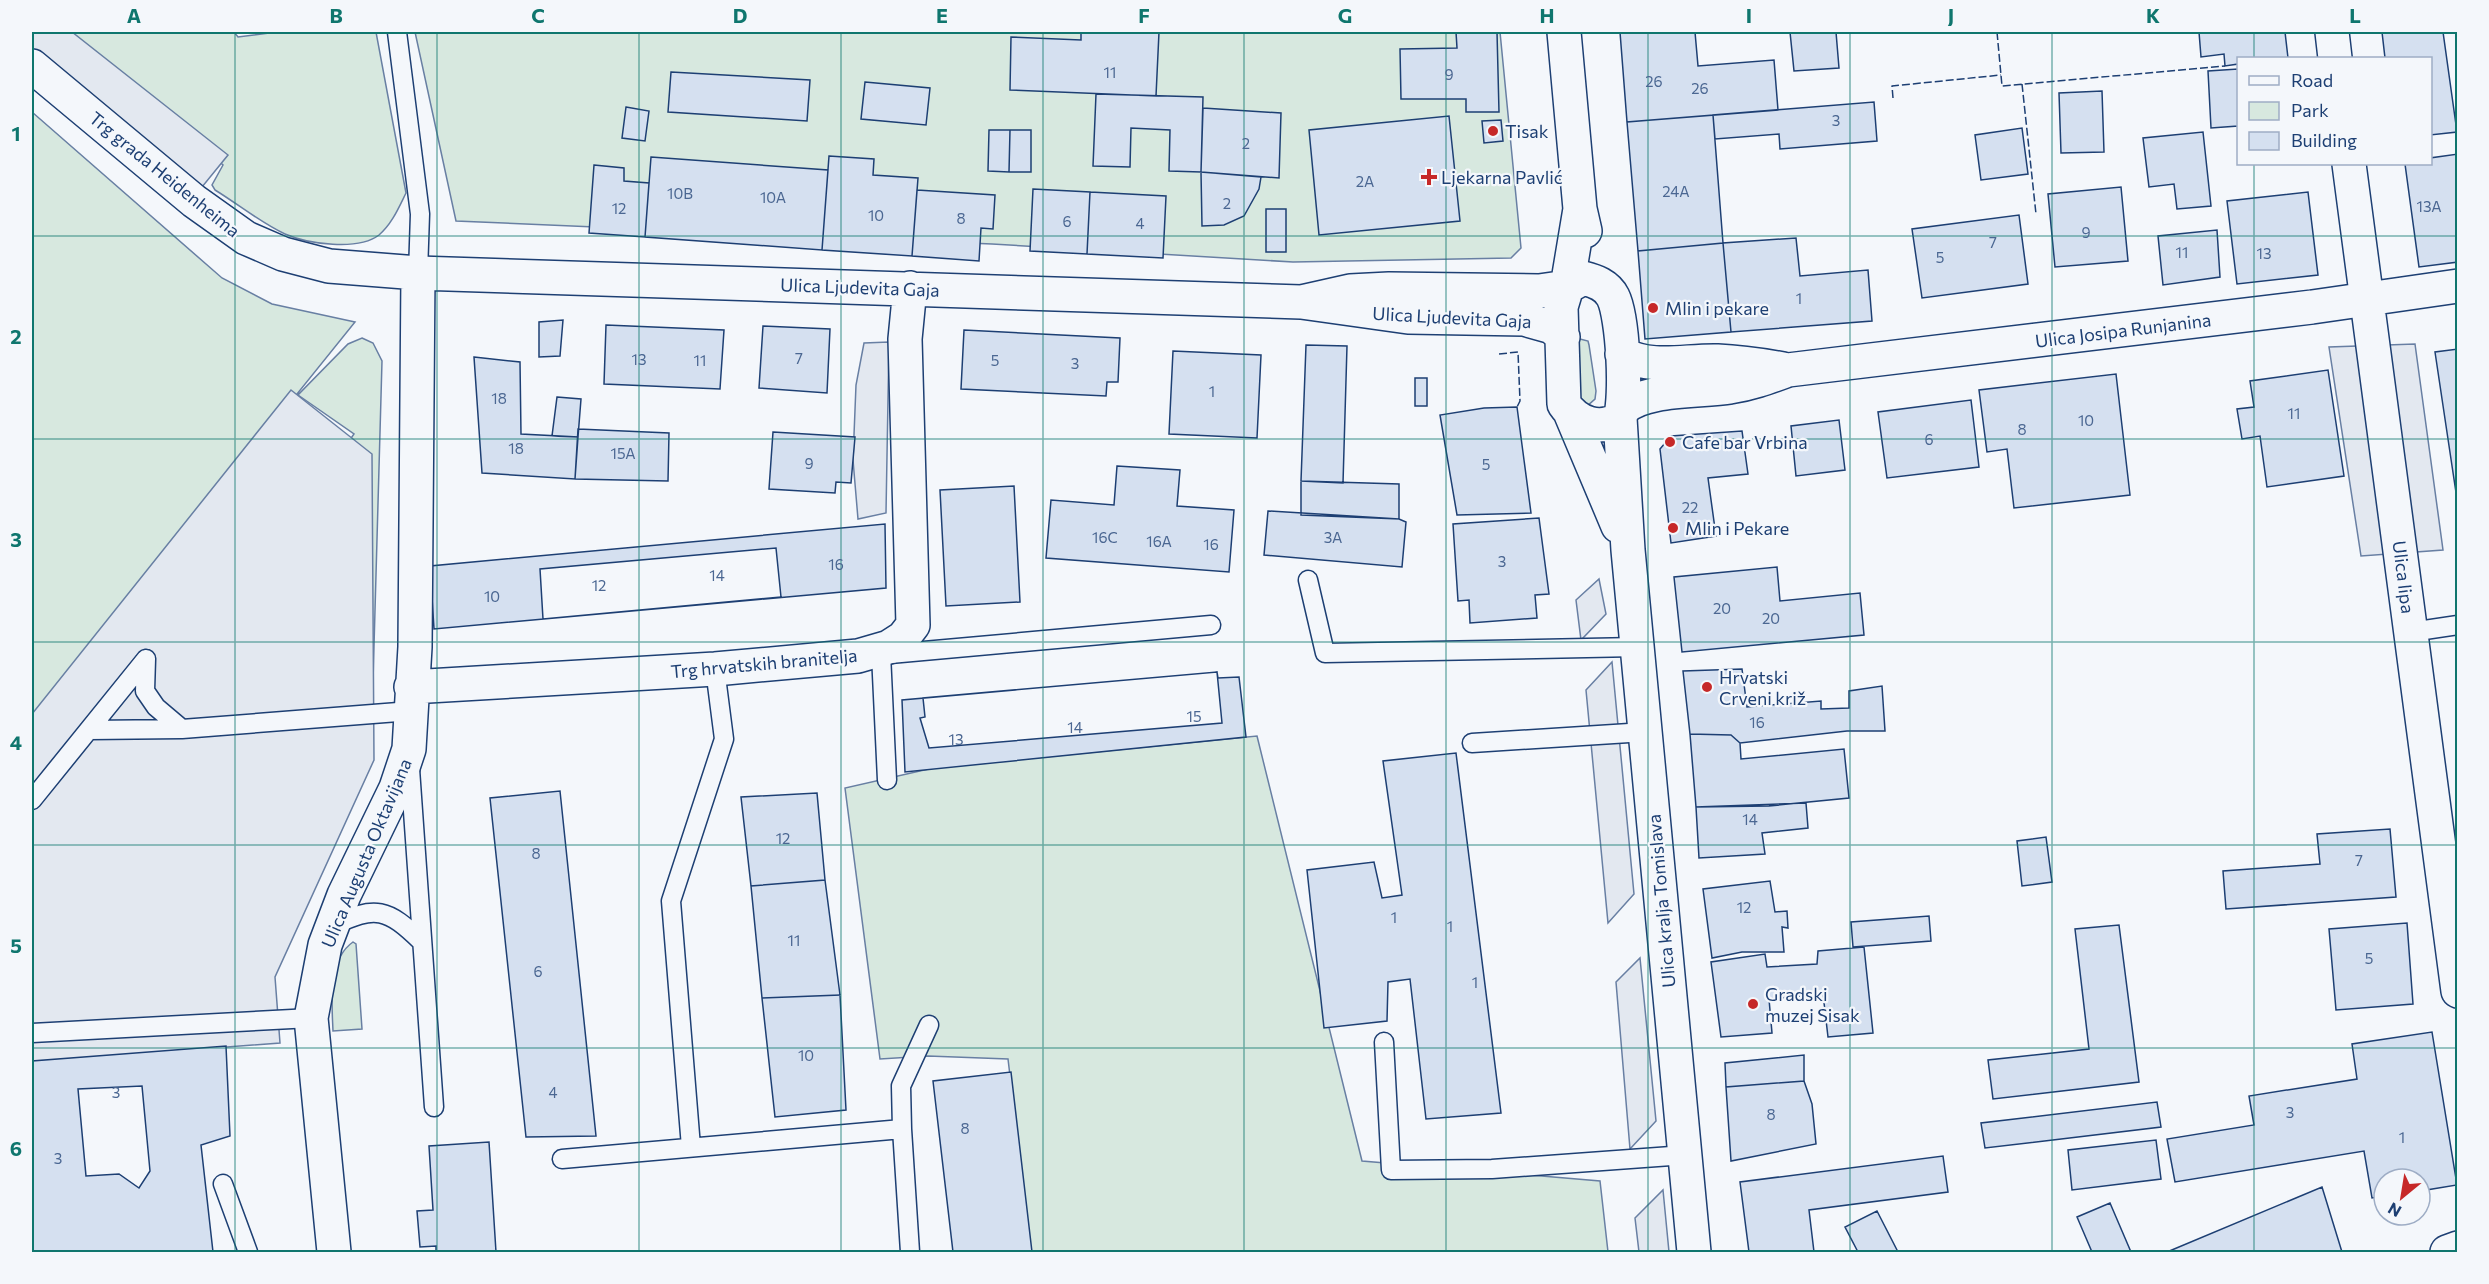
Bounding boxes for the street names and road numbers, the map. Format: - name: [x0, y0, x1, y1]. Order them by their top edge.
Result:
- street label: Trg grada Heidenheima: [85, 107, 245, 241]
- street label: Ulica Ljudevita Gaja: [780, 273, 940, 301]
- street label: Ulica Ljudevita Gaja: [1372, 302, 1532, 332]
- street label: Ulica Josipa Runjanina: [2034, 308, 2212, 352]
- street label: Ulica lipa: [2389, 539, 2419, 615]
- street label: Trg hrvatskih branitelja: [670, 644, 858, 682]
- street label: Ulica Augusta Oktavijana: [316, 755, 416, 951]
- street label: Ulica kralja Tomislava: [1642, 813, 1680, 989]

